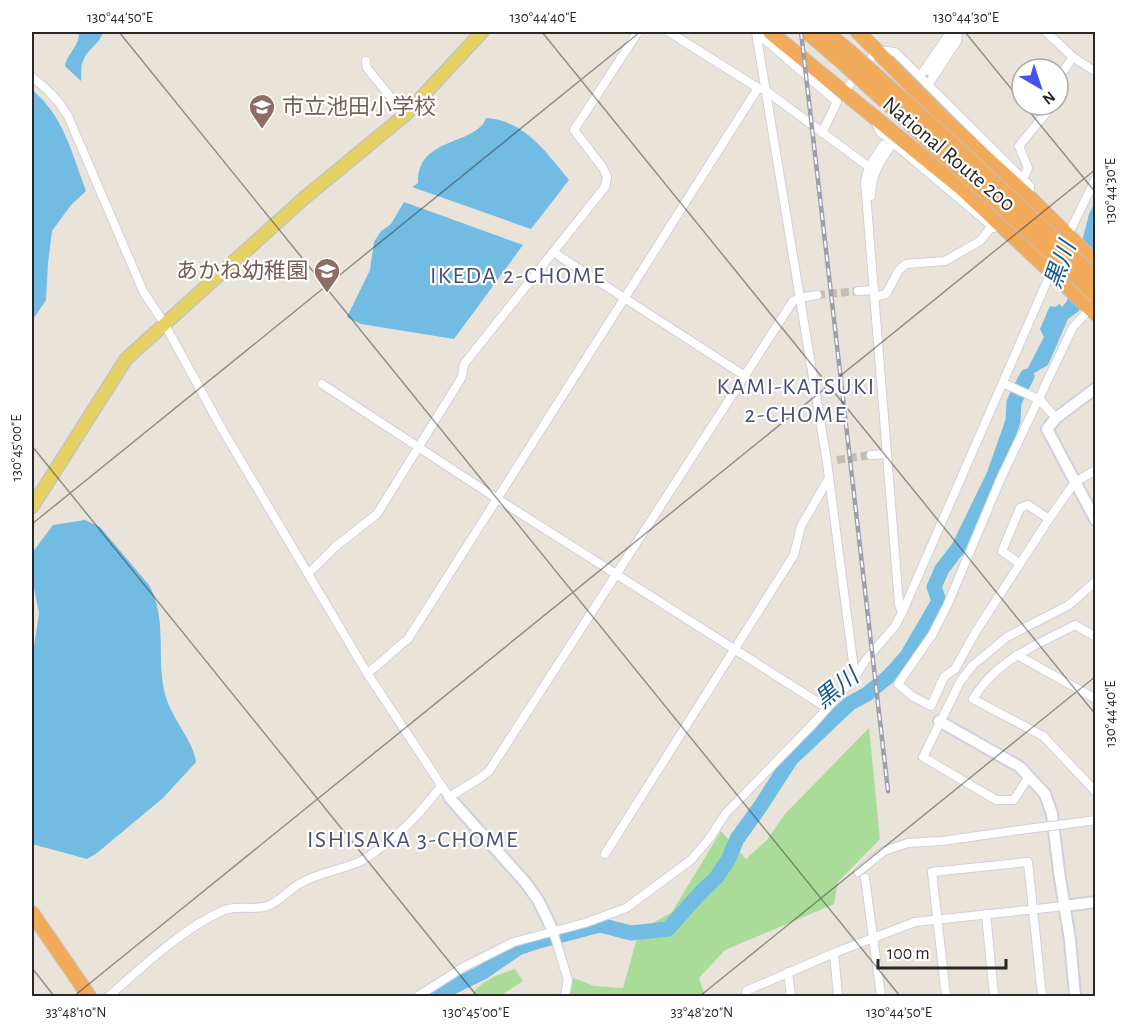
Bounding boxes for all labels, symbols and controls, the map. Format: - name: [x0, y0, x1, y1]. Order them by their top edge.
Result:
- text: 130°44'50"E: [87, 10, 153, 25]
- text: 130°44'40"E: [509, 10, 577, 25]
- text: 130°44'30"E: [933, 10, 999, 25]
- north arrow: [1010, 57, 1070, 117]
- text: N: [1039, 88, 1058, 108]
- school or university icon: 市立池田小学校: [247, 92, 277, 130]
- street label: National Route 200: [879, 92, 1019, 216]
- place label: 市立池田小学校: [282, 95, 436, 118]
- text: 130°44'30"E: [1103, 158, 1118, 224]
- water label: 黒川: [1041, 235, 1082, 292]
- school or university icon: あかね幼稚園: [312, 256, 342, 294]
- place label: あかね幼稚園: [176, 259, 308, 282]
- district label: IKEDA 2-CHOME: [430, 264, 606, 288]
- district label: KAMI-KATSUKI 2-CHOME: [716, 375, 876, 427]
- text: 130°45'00"E: [9, 415, 24, 481]
- water label: 黒川: [810, 662, 866, 713]
- text: 130°44'40"E: [1103, 680, 1118, 748]
- district label: ISHISAKA 3-CHOME: [307, 828, 519, 852]
- scale bar: [878, 932, 1006, 970]
- text: 100 m: [887, 945, 930, 963]
- text: 33°48'10"N: [45, 1005, 107, 1020]
- text: 130°45'00"E: [443, 1005, 509, 1020]
- text: 33°48'20"N: [671, 1005, 733, 1020]
- text: 130°44'50"E: [866, 1005, 932, 1020]

